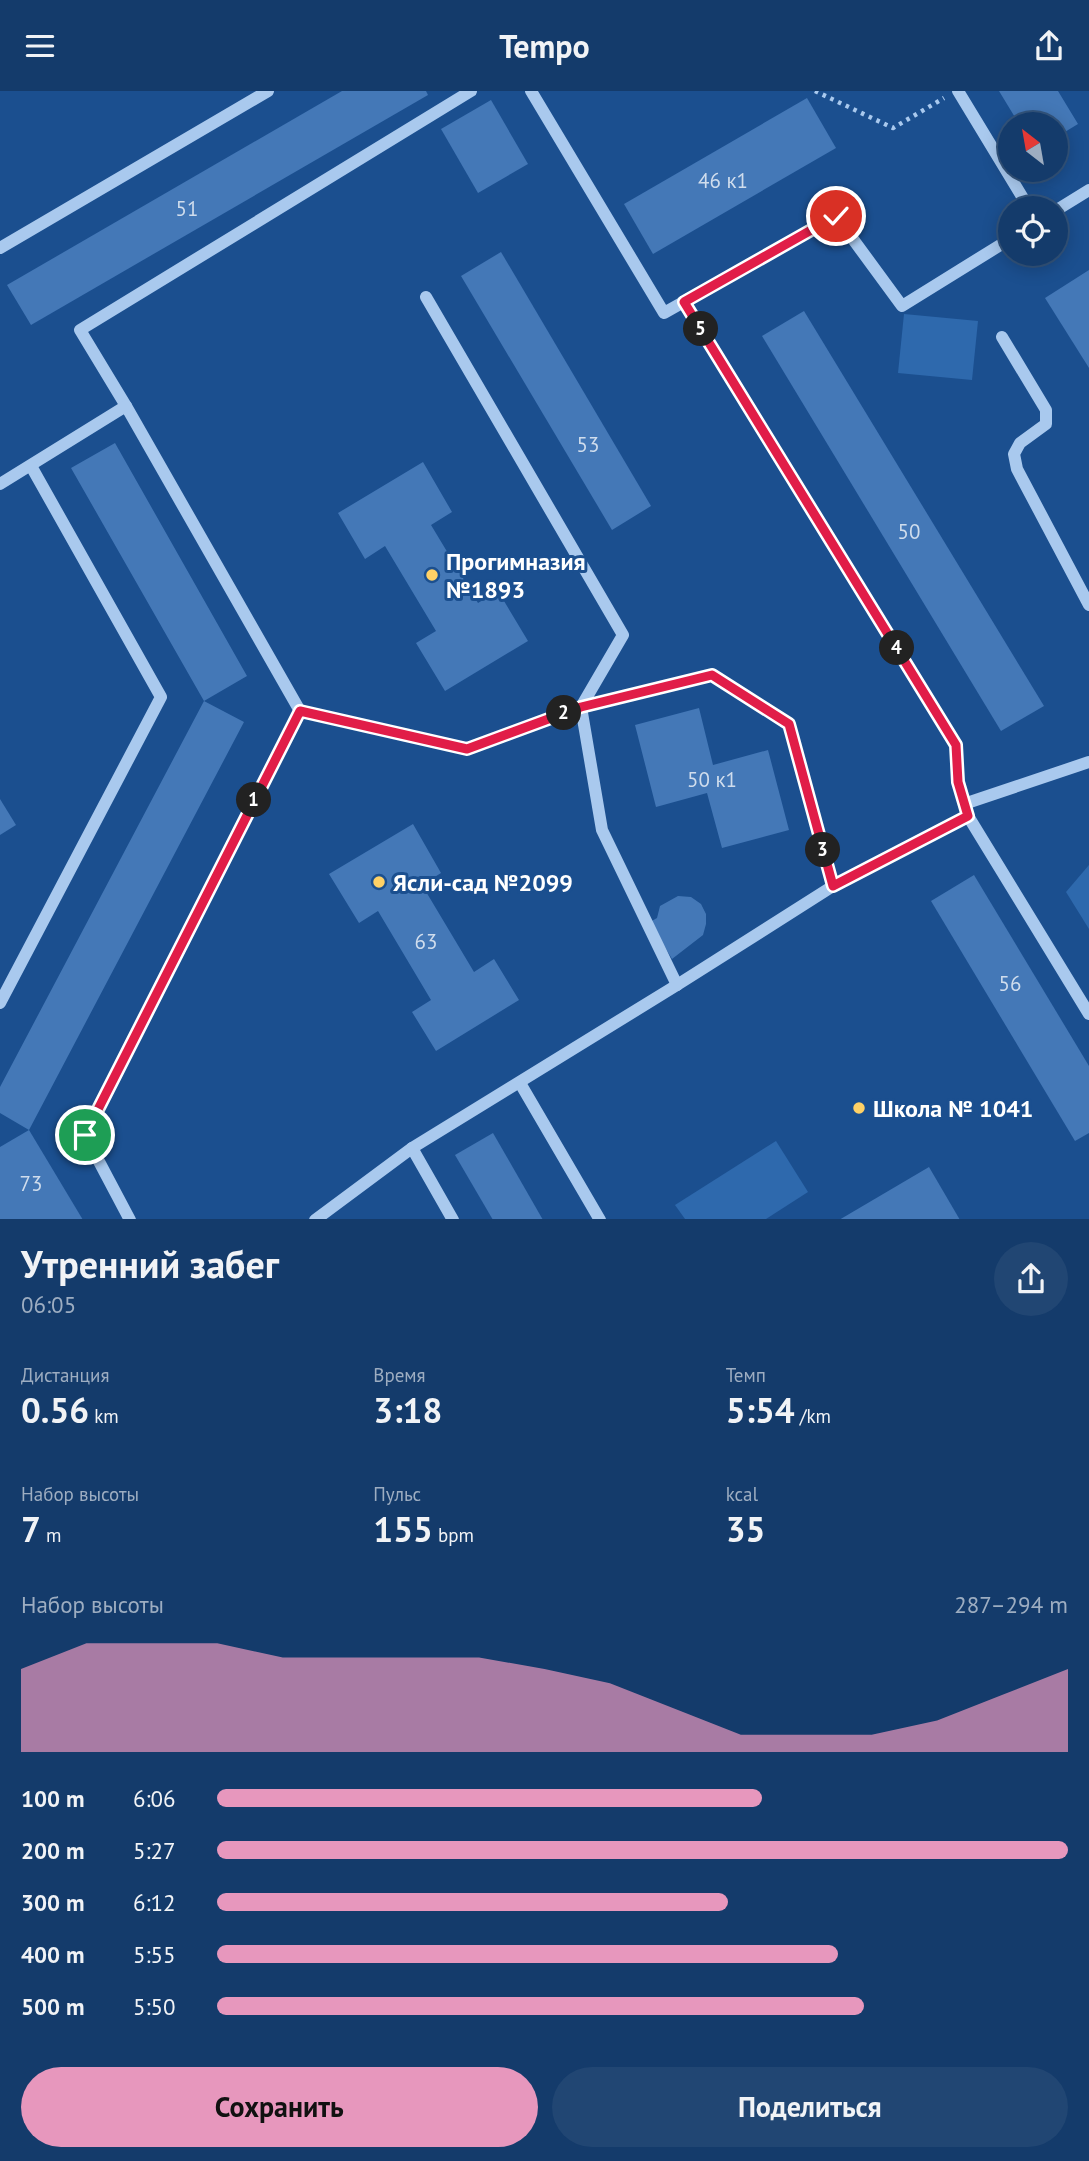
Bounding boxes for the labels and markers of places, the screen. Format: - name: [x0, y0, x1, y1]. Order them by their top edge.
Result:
- pin: [806, 186, 866, 246]
- pin: 5: [684, 311, 718, 347]
- place label: Прогимназия №1893: [446, 546, 586, 605]
- marker: Прогимназия №1893: [424, 567, 440, 583]
- pin: 4: [880, 631, 914, 665]
- pin: 2: [546, 695, 582, 731]
- pin: 1: [236, 783, 272, 817]
- pin: 3: [806, 833, 840, 867]
- place label: Ясли-сад №2099: [393, 867, 573, 898]
- marker: Ясли-сад №2099: [371, 874, 387, 890]
- place label: Школа № 1041: [873, 1093, 1033, 1124]
- marker: Школа № 1041: [851, 1100, 867, 1116]
- pin: [55, 1105, 115, 1165]

